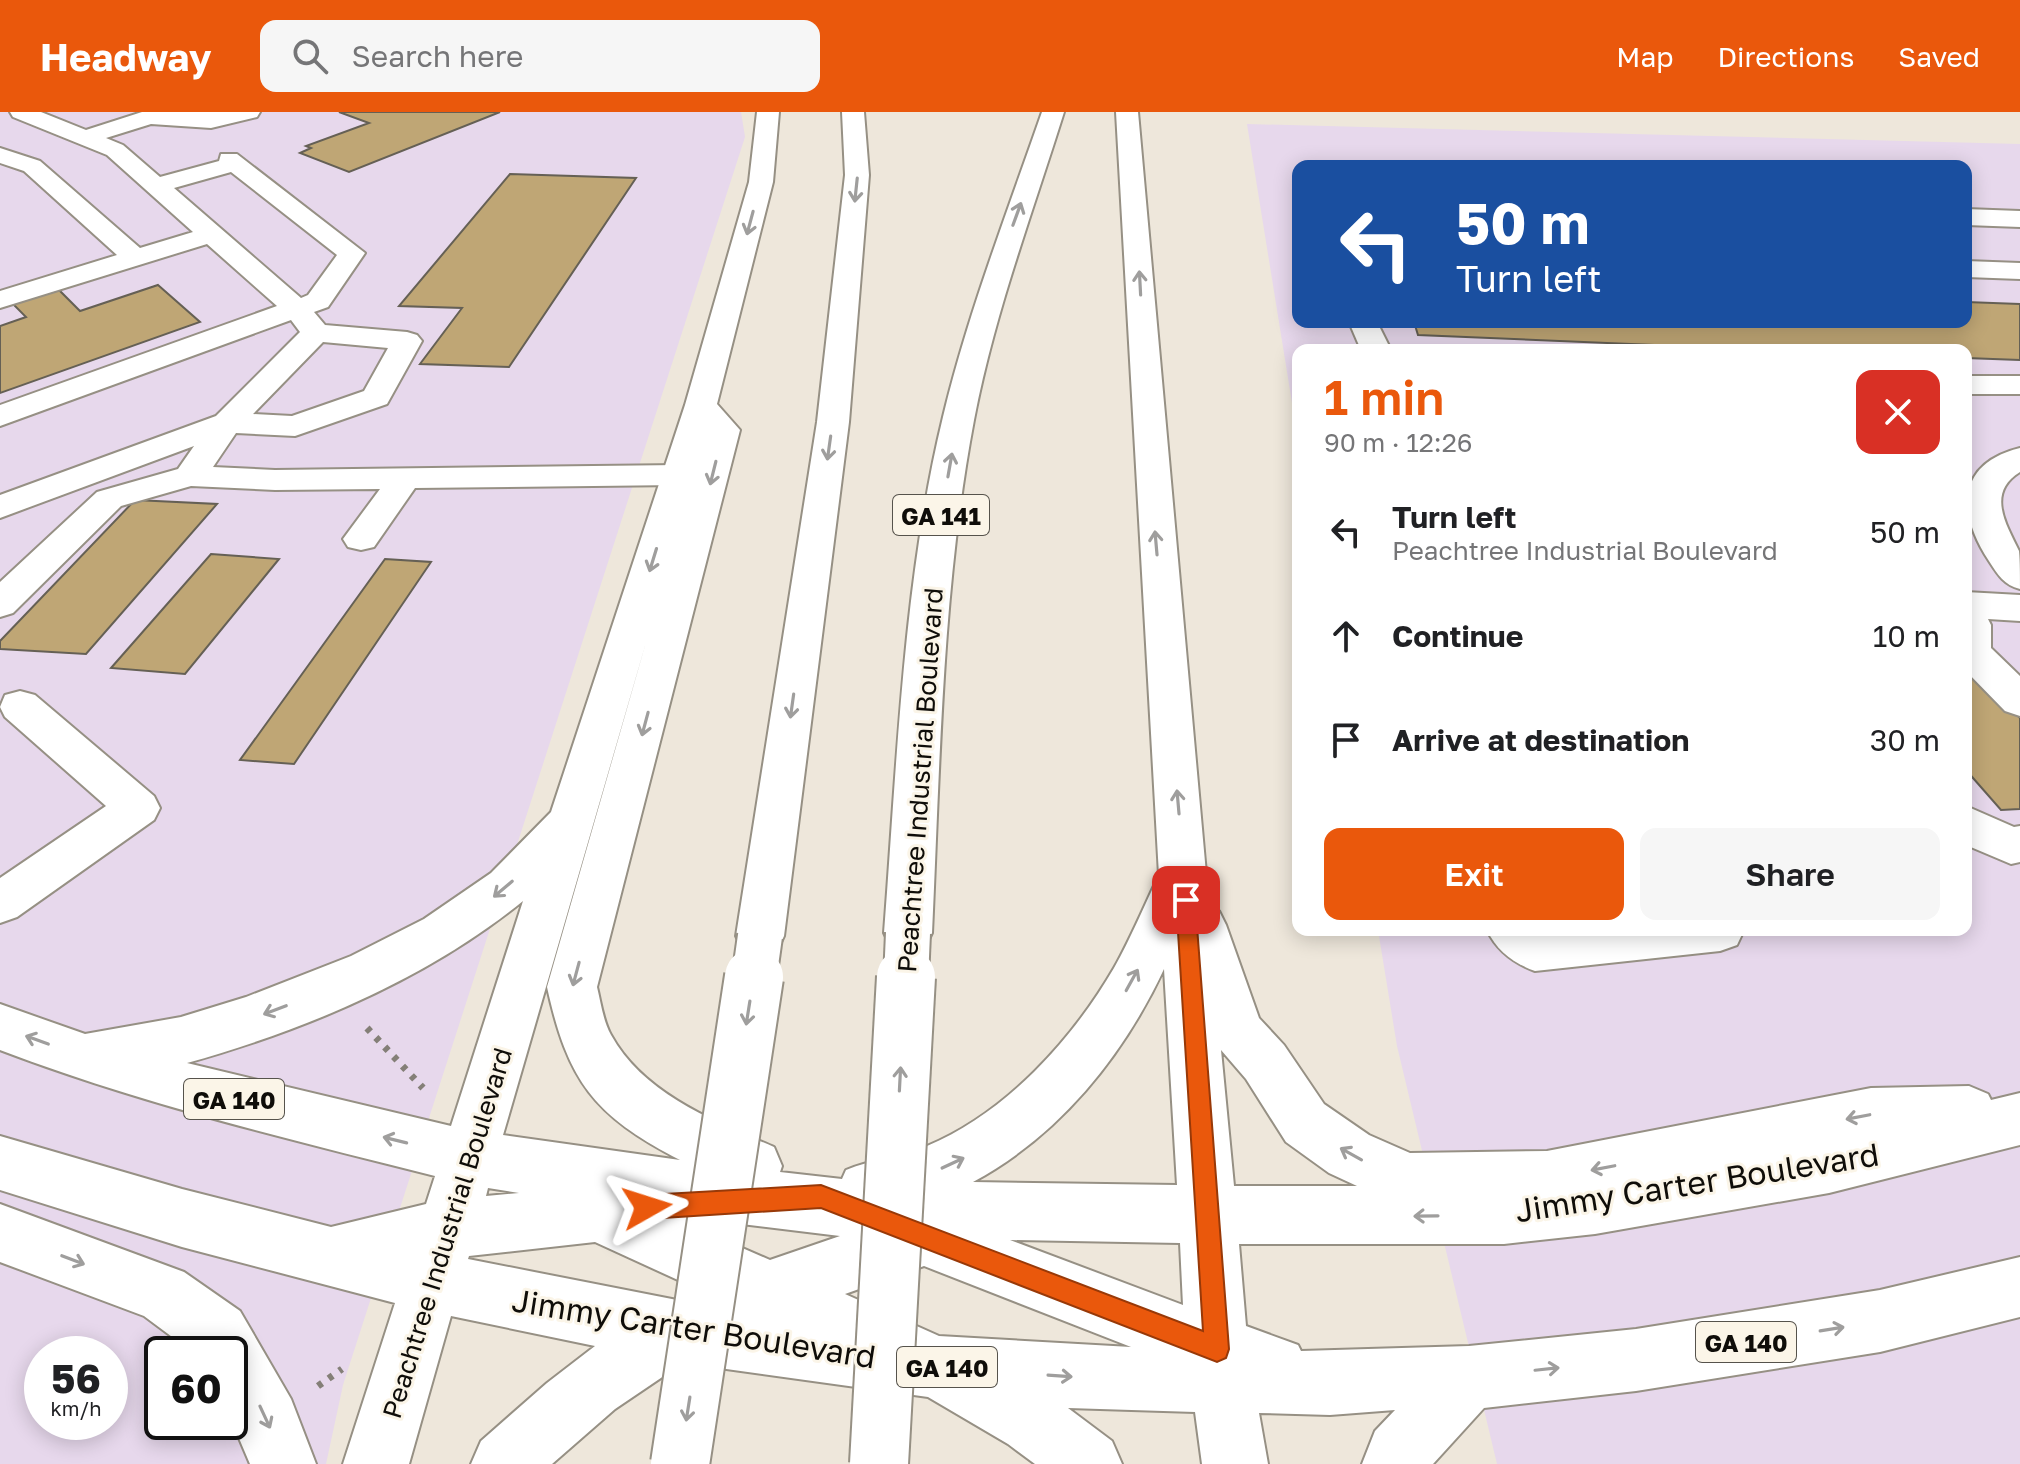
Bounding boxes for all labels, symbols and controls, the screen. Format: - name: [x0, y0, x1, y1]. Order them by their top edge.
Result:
- search box: [260, 20, 820, 92]
- text: Headway: [40, 34, 212, 79]
- icon: search: [288, 34, 332, 78]
- text: Search here: [352, 38, 523, 74]
- text: Map: [1616, 40, 1673, 73]
- text: Directions: [1717, 40, 1854, 73]
- text: Saved: [1898, 40, 1980, 73]
- one-way arrow: [848, 176, 863, 203]
- text: 50 m: [1456, 189, 1590, 256]
- icon: left: [1324, 192, 1428, 296]
- one-way arrow: [1011, 202, 1025, 227]
- one-way arrow: [742, 210, 757, 236]
- text: Turn left: [1456, 257, 1602, 300]
- one-way arrow: [1133, 270, 1148, 297]
- text: 1 min: [1324, 368, 1444, 426]
- button: close: [1856, 370, 1940, 454]
- text: 90 m · 12:26: [1324, 427, 1472, 458]
- one-way arrow: [821, 435, 836, 461]
- one-way arrow: [943, 453, 958, 478]
- one-way arrow: [705, 459, 720, 485]
- road number: GA 141: [893, 495, 989, 535]
- text: Turn left: [1392, 499, 1517, 535]
- icon: left: [1324, 510, 1368, 554]
- text: 50 m: [1870, 514, 1940, 550]
- one-way arrow: [1149, 530, 1164, 557]
- text: Peachtree Industrial Boulevard: [1392, 535, 1778, 566]
- one-way arrow: [645, 546, 660, 572]
- street label: Peachtree Industrial Boulevard: [891, 587, 949, 973]
- icon: ahead: [1324, 614, 1368, 658]
- text: Continue: [1392, 618, 1523, 654]
- text: 10 m: [1873, 618, 1940, 654]
- one-way arrow: [784, 693, 799, 718]
- one-way arrow: [636, 710, 651, 736]
- icon: arrive: [1324, 718, 1368, 762]
- text: Arrive at destination: [1392, 722, 1689, 758]
- text: 30 m: [1870, 722, 1940, 758]
- one-way arrow: [1170, 789, 1185, 816]
- button: Exit: [1324, 828, 1624, 920]
- button: Share: [1640, 828, 1940, 920]
- pin: [1152, 866, 1220, 934]
- icon: arrive: [1164, 878, 1208, 922]
- one-way arrow: [493, 880, 514, 898]
- one-way arrow: [567, 961, 582, 987]
- one-way arrow: [1124, 969, 1140, 992]
- one-way arrow: [740, 1000, 755, 1025]
- one-way arrow: [263, 1004, 288, 1018]
- one-way arrow: [25, 1032, 50, 1047]
- street label: Peachtree Industrial Boulevard: [376, 1044, 518, 1422]
- one-way arrow: [893, 1066, 908, 1093]
- road number: GA 140: [184, 1079, 284, 1119]
- one-way arrow: [1846, 1110, 1872, 1125]
- one-way arrow: [383, 1131, 409, 1146]
- street label: Jimmy Carter Boulevard: [1512, 1134, 1882, 1230]
- one-way arrow: [1340, 1145, 1363, 1161]
- one-way arrow: [941, 1155, 965, 1170]
- one-way arrow: [1591, 1161, 1617, 1176]
- position arrow: [605, 1165, 689, 1249]
- one-way arrow: [1413, 1208, 1440, 1224]
- one-way arrow: [60, 1253, 85, 1268]
- street label: Jimmy Carter Boulevard: [509, 1280, 879, 1376]
- one-way arrow: [1819, 1321, 1844, 1336]
- road number: GA 140: [1696, 1322, 1796, 1362]
- speed limit sign: 60: [144, 1336, 248, 1440]
- road number: GA 140: [897, 1347, 997, 1387]
- text: 56: [51, 1354, 101, 1402]
- one-way arrow: [1533, 1362, 1560, 1377]
- one-way arrow: [1047, 1369, 1073, 1384]
- one-way arrow: [680, 1395, 695, 1421]
- text: km/h: [51, 1396, 101, 1420]
- one-way arrow: [258, 1405, 273, 1429]

